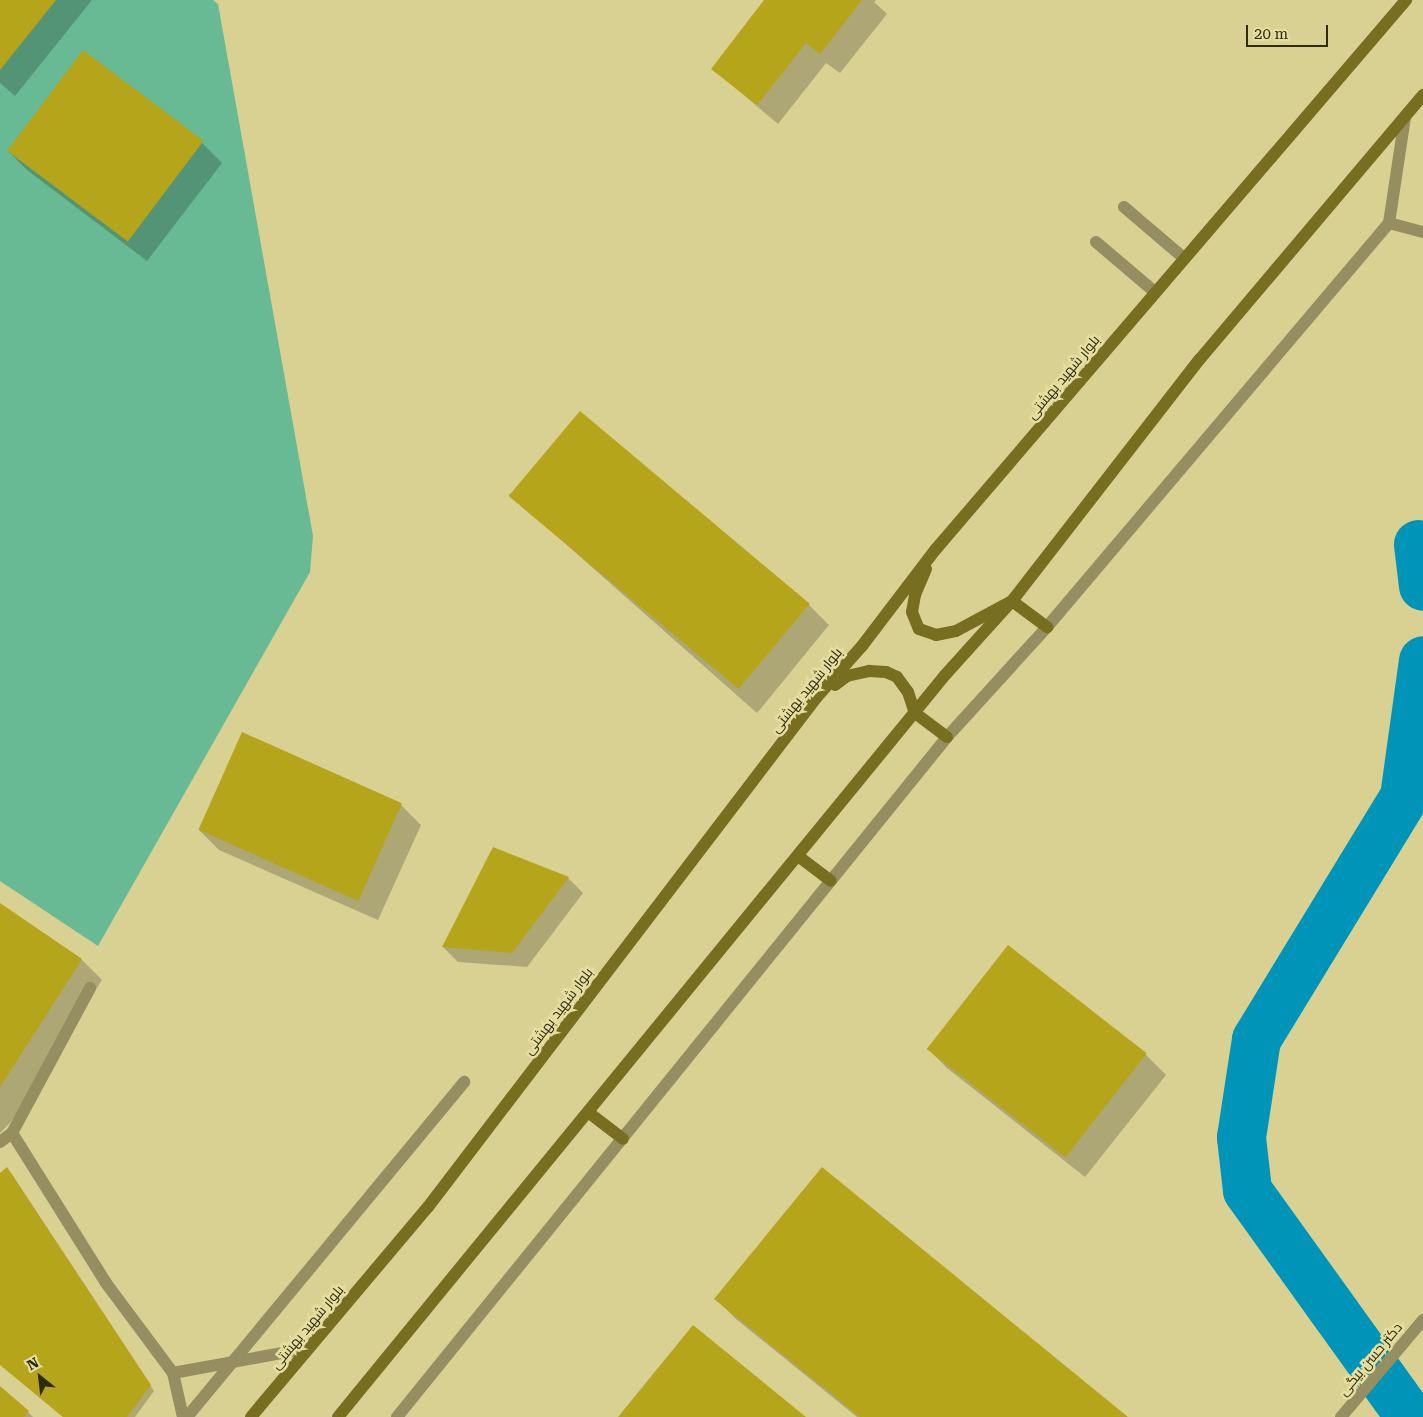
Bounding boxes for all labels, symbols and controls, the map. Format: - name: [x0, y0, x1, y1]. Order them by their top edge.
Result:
- scale bar: [1248, 15, 1330, 47]
- text: 20 m: [1254, 25, 1288, 43]
- street label: بلوار شهید بهشتی: [1023, 332, 1103, 422]
- street label: بلوار شهید بهشتی: [767, 644, 845, 736]
- street label: بلوار شهید بهشتی: [520, 964, 596, 1058]
- street label: بلوار شهید بهشتی: [267, 1282, 347, 1372]
- street label: دکتر حسن بیگی: [1335, 1319, 1405, 1399]
- north arrow: [15, 1352, 65, 1402]
- text: N: [24, 1354, 41, 1373]

